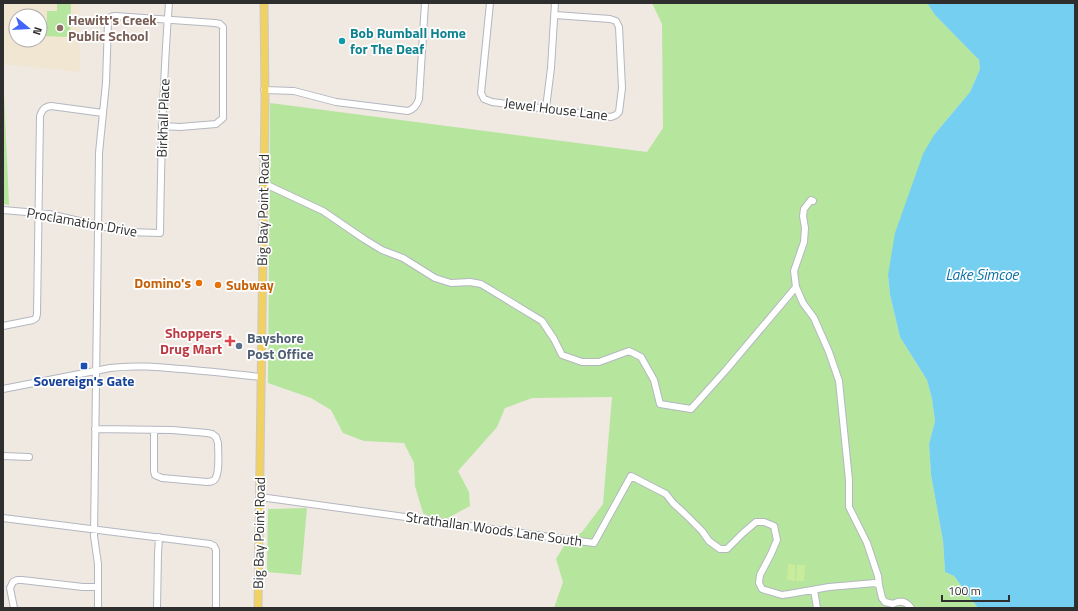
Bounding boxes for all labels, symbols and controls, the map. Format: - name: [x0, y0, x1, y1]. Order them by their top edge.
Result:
- north arrow: [8, 8, 48, 48]
- place label: Hewitt's Creek Public School: [68, 9, 157, 46]
- place label: Bob Rumball Home for The Deaf: [350, 22, 466, 59]
- marker: Hewitt's Creek Public School: [55, 23, 65, 33]
- text: N: [29, 25, 46, 37]
- marker: Bob Rumball Home for The Deaf: [337, 36, 347, 46]
- street label: Birkhall Place: [151, 78, 174, 158]
- street label: Jewel House Lane: [503, 92, 609, 125]
- street label: Big Bay Point Road: [251, 154, 274, 266]
- street label: Proclamation Drive: [25, 201, 139, 242]
- water label: Lake Simcoe: [945, 263, 1020, 286]
- place label: Domino's: [134, 272, 191, 293]
- place label: Subway: [226, 274, 274, 295]
- marker: Domino's: [194, 278, 204, 288]
- marker: Subway: [213, 280, 223, 290]
- place label: Shoppers Drug Mart: [160, 322, 222, 359]
- place label: Bayshore Post Office: [247, 327, 314, 364]
- marker: Shoppers Drug Mart: [225, 336, 235, 346]
- marker: Bayshore Post Office: [234, 341, 244, 351]
- marker: Sovereign's Gate: [79, 361, 89, 371]
- place label: Sovereign's Gate: [34, 370, 135, 391]
- street label: Big Bay Point Road: [247, 477, 270, 589]
- street label: Strathallan Woods Lane South: [405, 506, 584, 551]
- scale bar: [942, 577, 1009, 603]
- text: 100 m: [948, 581, 981, 600]

